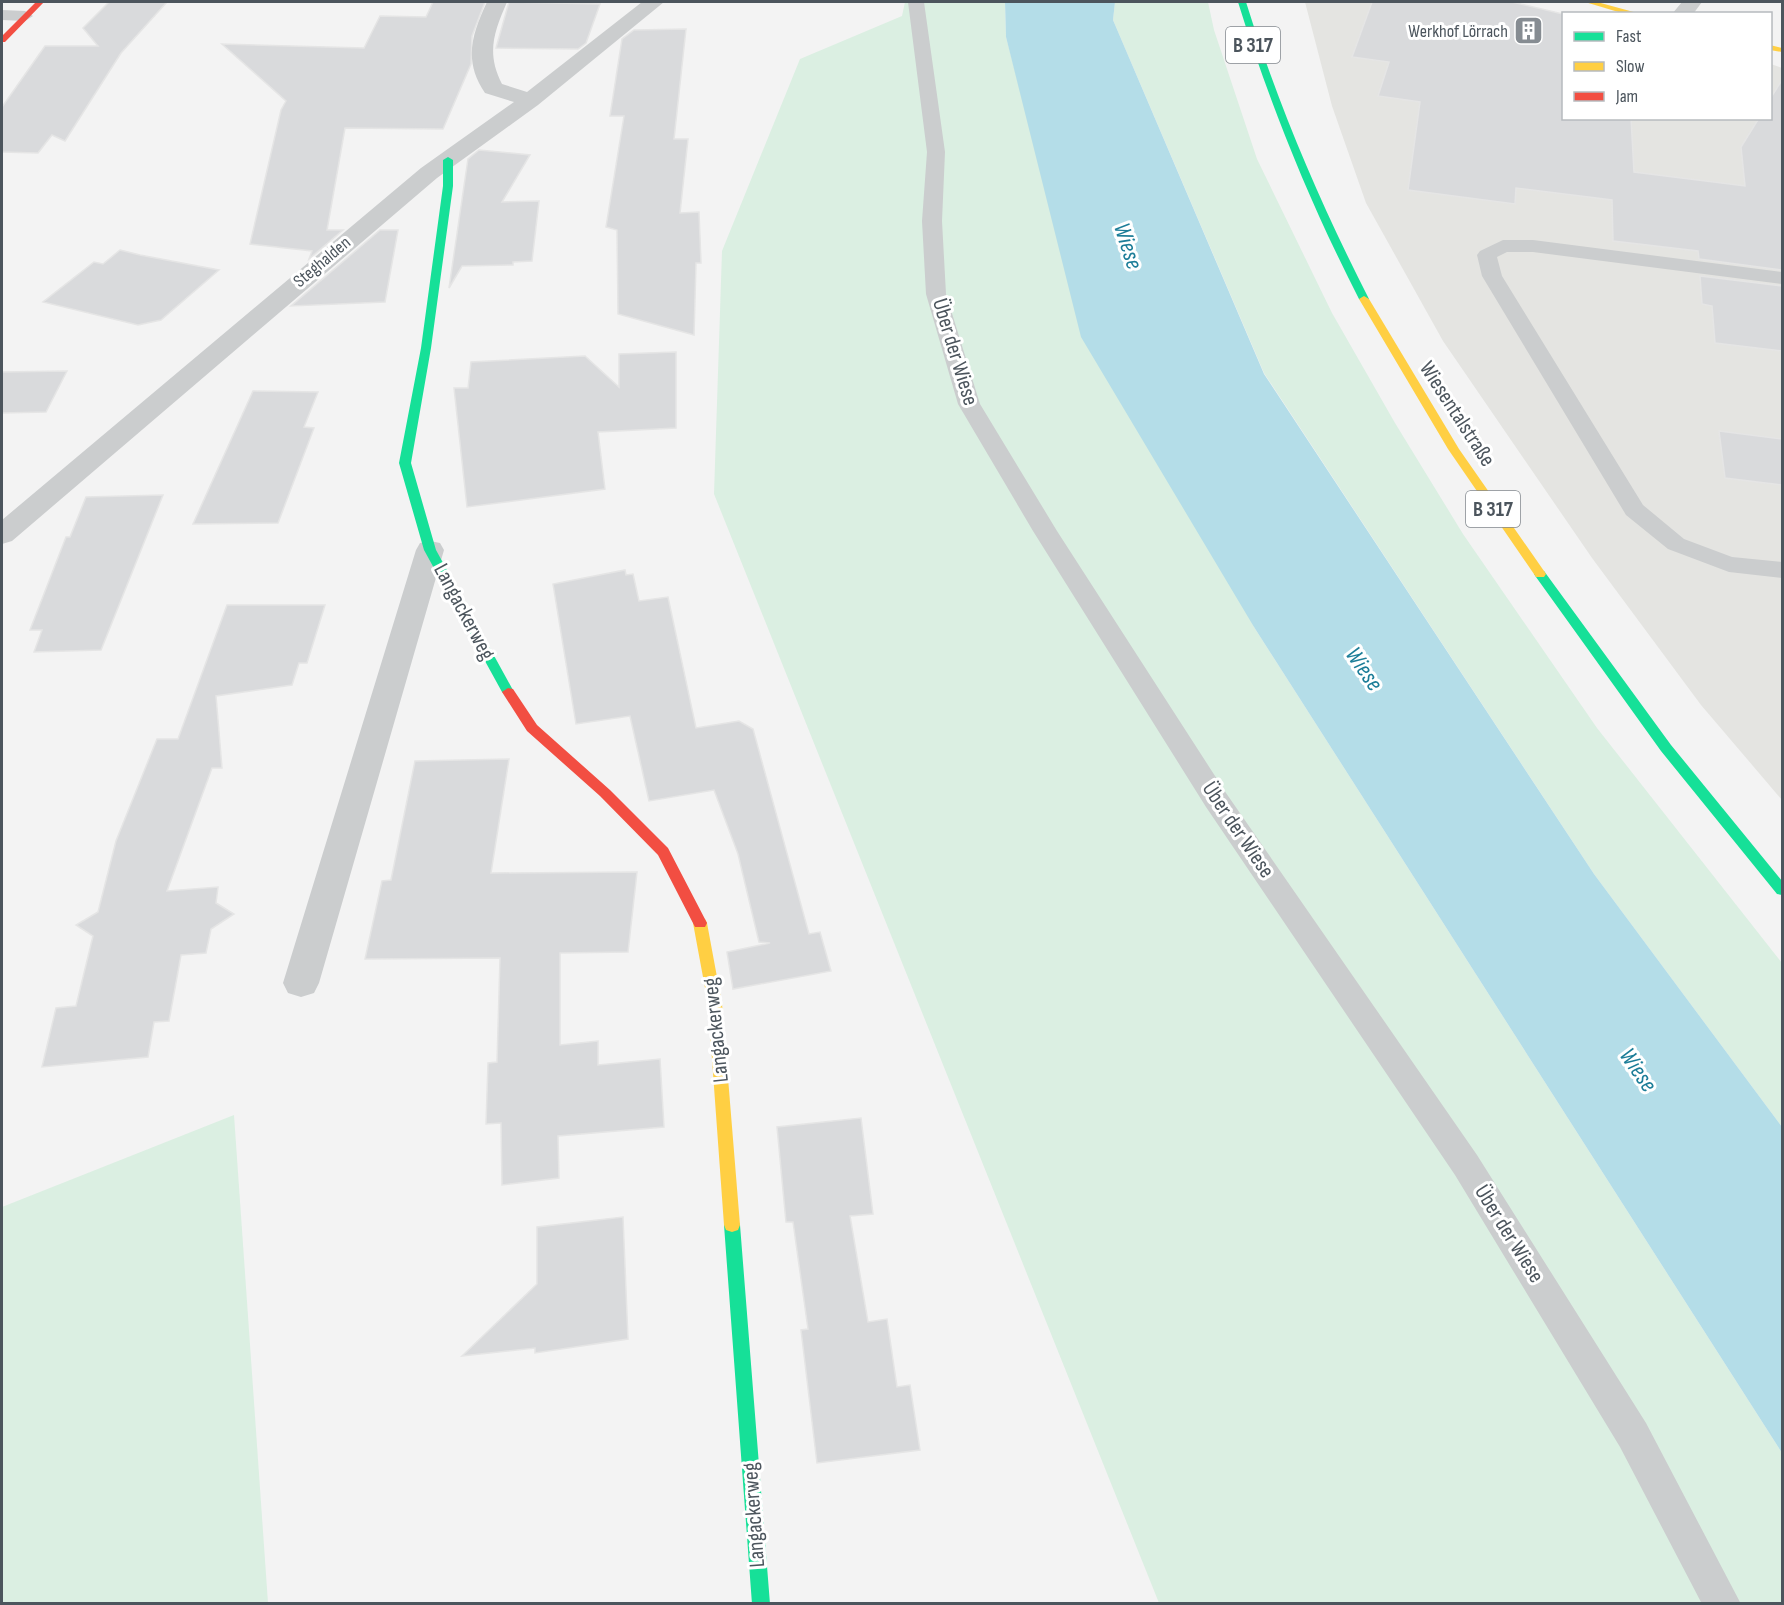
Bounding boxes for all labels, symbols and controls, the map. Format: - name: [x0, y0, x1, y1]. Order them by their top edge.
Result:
- legend: [1562, 12, 1772, 120]
- building icon: Werkhof Lörrach: [1513, 15, 1545, 47]
- place label: Werkhof Lörrach: [1408, 21, 1508, 42]
- text: Fast: [1616, 26, 1642, 47]
- road number: B 317: [1226, 27, 1280, 63]
- text: Slow: [1616, 56, 1645, 77]
- text: Jam: [1615, 86, 1638, 107]
- water label: Wiese: [1107, 219, 1149, 273]
- street label: Steghalden: [289, 232, 355, 292]
- street label: Über der Wiese: [926, 295, 984, 409]
- street label: Wiesentalstraße: [1413, 356, 1501, 472]
- road number: B 317: [1466, 491, 1520, 527]
- street label: Langackerweg: [427, 559, 501, 665]
- water label: Wiese: [1339, 641, 1389, 697]
- street label: Über der Wiese: [1196, 777, 1280, 883]
- street label: Langackerweg: [697, 976, 735, 1084]
- water label: Wiese: [1613, 1042, 1663, 1098]
- street label: Über der Wiese: [1468, 1180, 1550, 1288]
- street label: Langackerweg: [737, 1461, 771, 1568]

